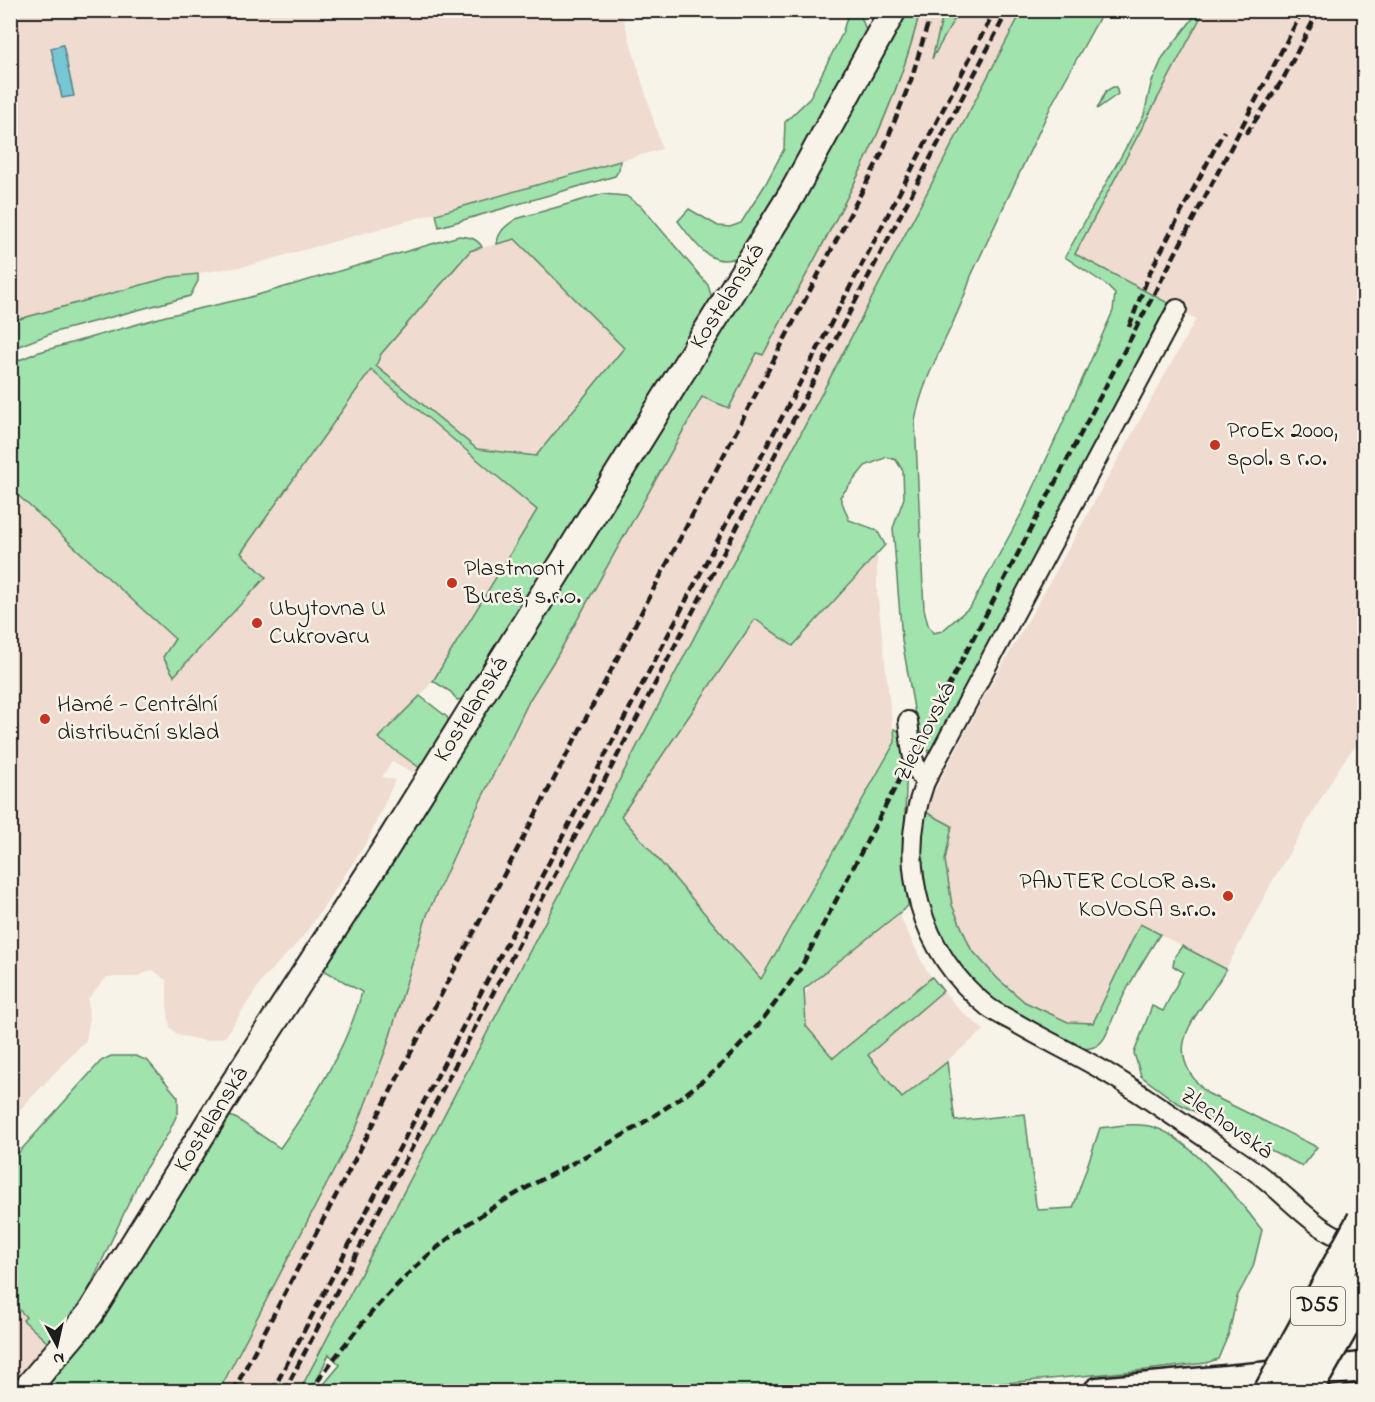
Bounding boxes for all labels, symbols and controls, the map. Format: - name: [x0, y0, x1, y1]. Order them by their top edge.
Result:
- street label: Kostelanská: [682, 237, 774, 357]
- place label: ProEx 2000, spol. s r.o.: [1227, 414, 1338, 477]
- marker: ProEx 2000, spol. s r.o.: [1208, 438, 1222, 452]
- place label: Plastmont Bureš, s.r.o.: [463, 552, 581, 615]
- marker: Plastmont Bureš, s.r.o.: [445, 576, 459, 590]
- place label: Ubytovna U Cukrovaru: [269, 592, 386, 655]
- marker: Ubytovna U Cukrovaru: [250, 616, 264, 630]
- street label: Kostelanská: [426, 650, 518, 770]
- street label: Zlechovská: [886, 676, 966, 788]
- place label: Hamé - Centrální distribuční sklad: [57, 688, 220, 751]
- marker: Hamé - Centrální distribuční sklad: [38, 712, 52, 726]
- place label: PANTER COLOR a.s. KOVOSA s.r.o.: [1019, 865, 1216, 928]
- marker: PANTER COLOR a.s. KOVOSA s.r.o.: [1221, 889, 1235, 903]
- street label: Kostelanská: [166, 1060, 258, 1180]
- street label: Zlechovská: [1172, 1079, 1280, 1169]
- road number: D55: [1291, 1287, 1345, 1325]
- north arrow: [27, 1315, 87, 1375]
- text: N: [52, 1345, 66, 1371]

